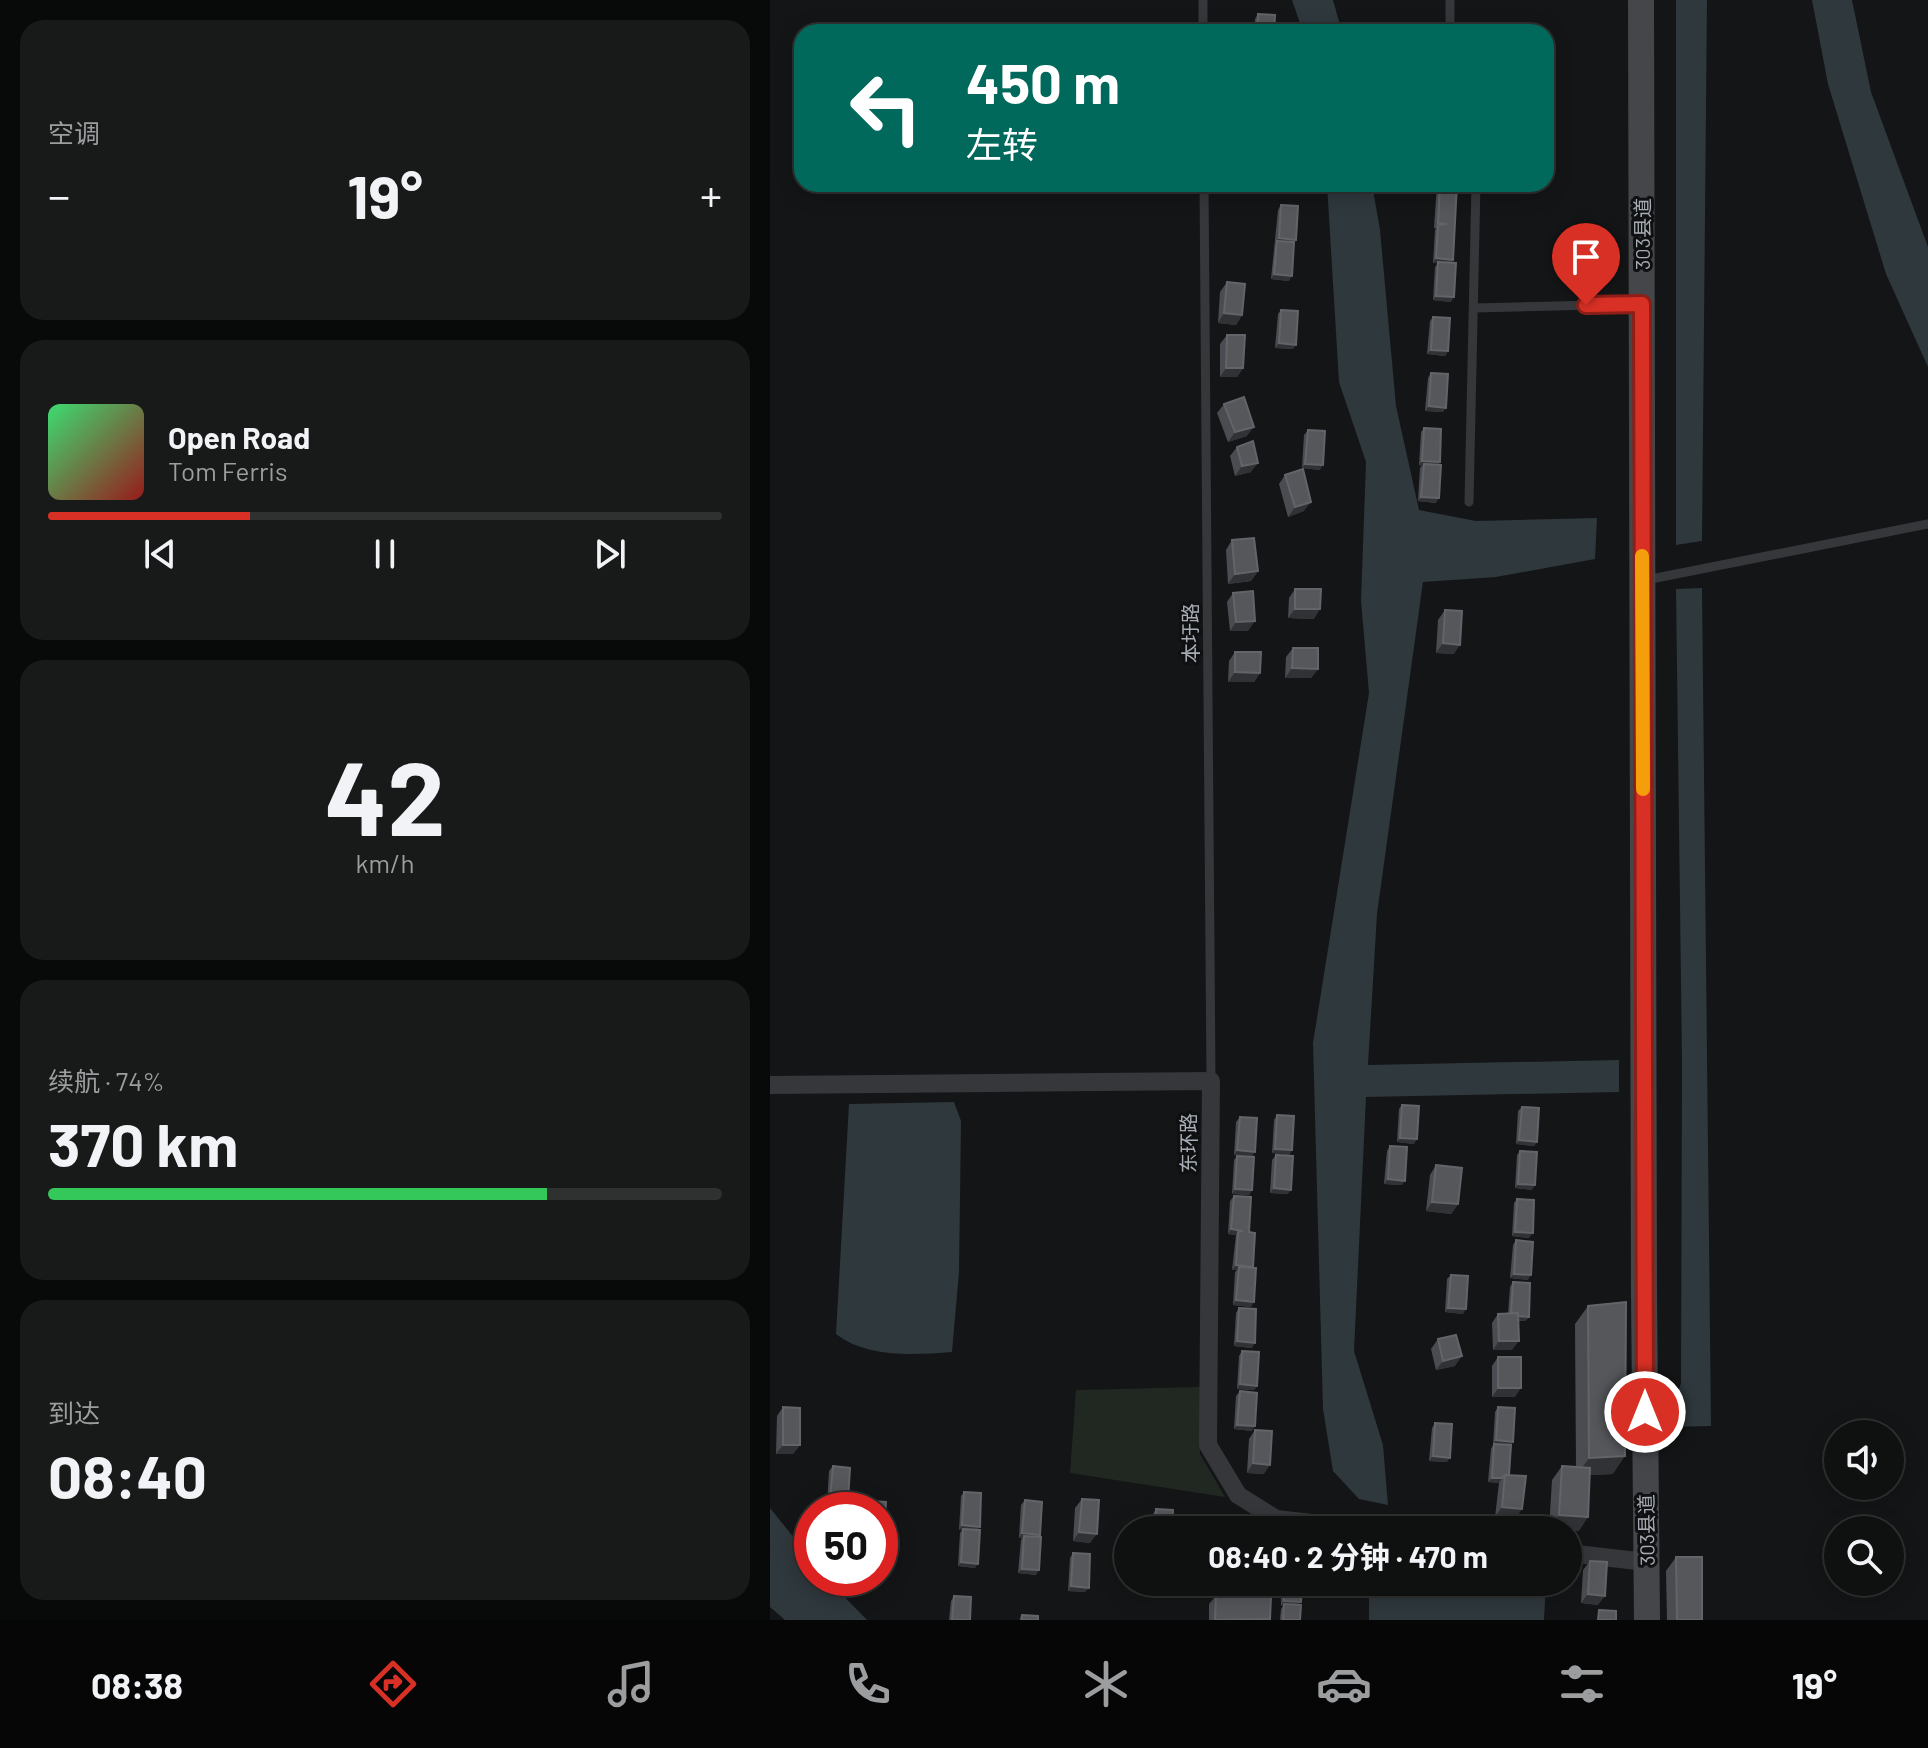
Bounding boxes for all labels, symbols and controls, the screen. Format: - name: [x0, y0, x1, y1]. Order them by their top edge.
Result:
- text: 450 m: [966, 48, 1120, 115]
- icon: left: [834, 56, 938, 160]
- text: 空调: [48, 117, 100, 148]
- text: 左转: [966, 122, 1038, 165]
- text: 19°: [347, 159, 423, 231]
- text: −: [48, 168, 70, 221]
- text: +: [700, 168, 722, 221]
- street label: 303县道: [1630, 198, 1654, 270]
- pin: [1552, 223, 1620, 305]
- icon: arrive: [1564, 235, 1608, 279]
- text: Open Road: [168, 419, 310, 455]
- text: Tom Ferris: [168, 455, 288, 486]
- icon: previous: [138, 532, 182, 576]
- icon: pause: [363, 532, 407, 576]
- icon: next: [588, 532, 632, 576]
- street label: 本圩路: [1178, 603, 1202, 663]
- text: 42: [324, 732, 446, 857]
- text: km/h: [356, 847, 414, 878]
- text: 续航 · 74%: [48, 1065, 165, 1096]
- text: 370 km: [48, 1107, 238, 1179]
- street label: 东环路: [1176, 1113, 1200, 1173]
- position arrow: [1603, 1370, 1687, 1454]
- text: 到达: [48, 1397, 100, 1428]
- map controls: [1824, 1420, 1904, 1596]
- button: sound: [1824, 1420, 1904, 1500]
- text: 08:40: [48, 1439, 207, 1511]
- speed limit sign: 50: [794, 1492, 898, 1596]
- street label: 303县道: [1633, 1494, 1659, 1566]
- button: search: [1824, 1516, 1904, 1596]
- text: 08:40 · 2 分钟 · 470 m: [1208, 1538, 1488, 1574]
- icon: directions: [365, 1656, 421, 1712]
- icon: music: [603, 1656, 659, 1712]
- icon: phone: [840, 1656, 896, 1712]
- icon: climate: [1078, 1656, 1134, 1712]
- icon: car: [1316, 1656, 1372, 1712]
- icon: filters: [1554, 1656, 1610, 1712]
- text: 08:38: [91, 1663, 183, 1706]
- text: 19°: [1792, 1663, 1837, 1706]

